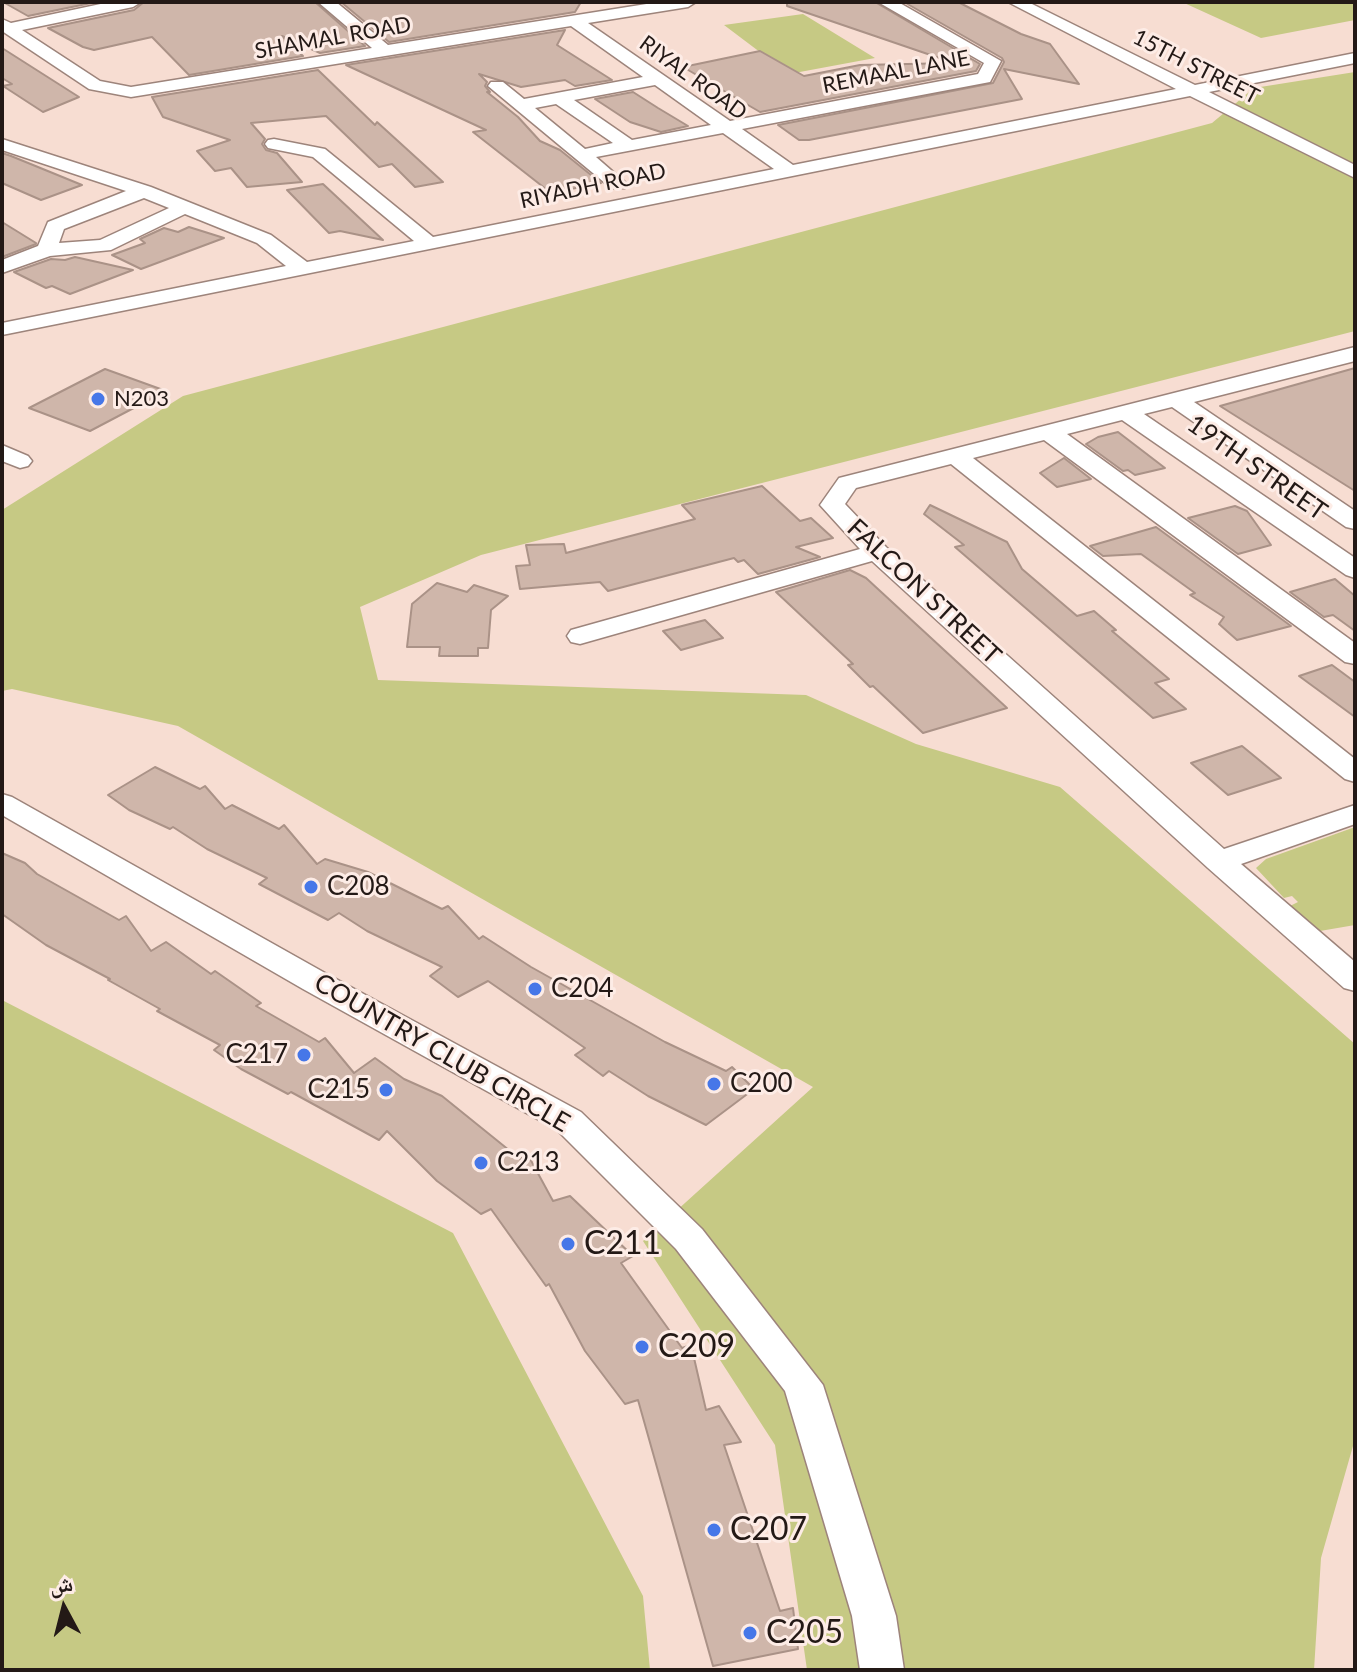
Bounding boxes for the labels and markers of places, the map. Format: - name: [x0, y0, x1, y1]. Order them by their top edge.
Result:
- place label: N203: [114, 386, 169, 412]
- marker: N203: [89, 390, 107, 408]
- place label: C208: [327, 871, 390, 903]
- marker: C208: [302, 878, 320, 896]
- place label: C204: [551, 973, 614, 1005]
- marker: C204: [526, 980, 544, 998]
- place label: C217: [225, 1039, 288, 1071]
- marker: C217: [295, 1046, 313, 1064]
- place label: C200: [730, 1068, 793, 1100]
- place label: C215: [307, 1074, 370, 1106]
- marker: C200: [705, 1075, 723, 1093]
- marker: C215: [377, 1081, 395, 1099]
- place label: C213: [497, 1147, 560, 1179]
- marker: C213: [472, 1154, 490, 1172]
- place label: C211: [584, 1225, 661, 1263]
- marker: C211: [559, 1235, 577, 1253]
- place label: C209: [658, 1328, 735, 1366]
- marker: C209: [633, 1338, 651, 1356]
- place label: C207: [730, 1511, 807, 1549]
- marker: C207: [705, 1521, 723, 1539]
- place label: C205: [766, 1614, 843, 1652]
- marker: C205: [741, 1624, 759, 1642]

